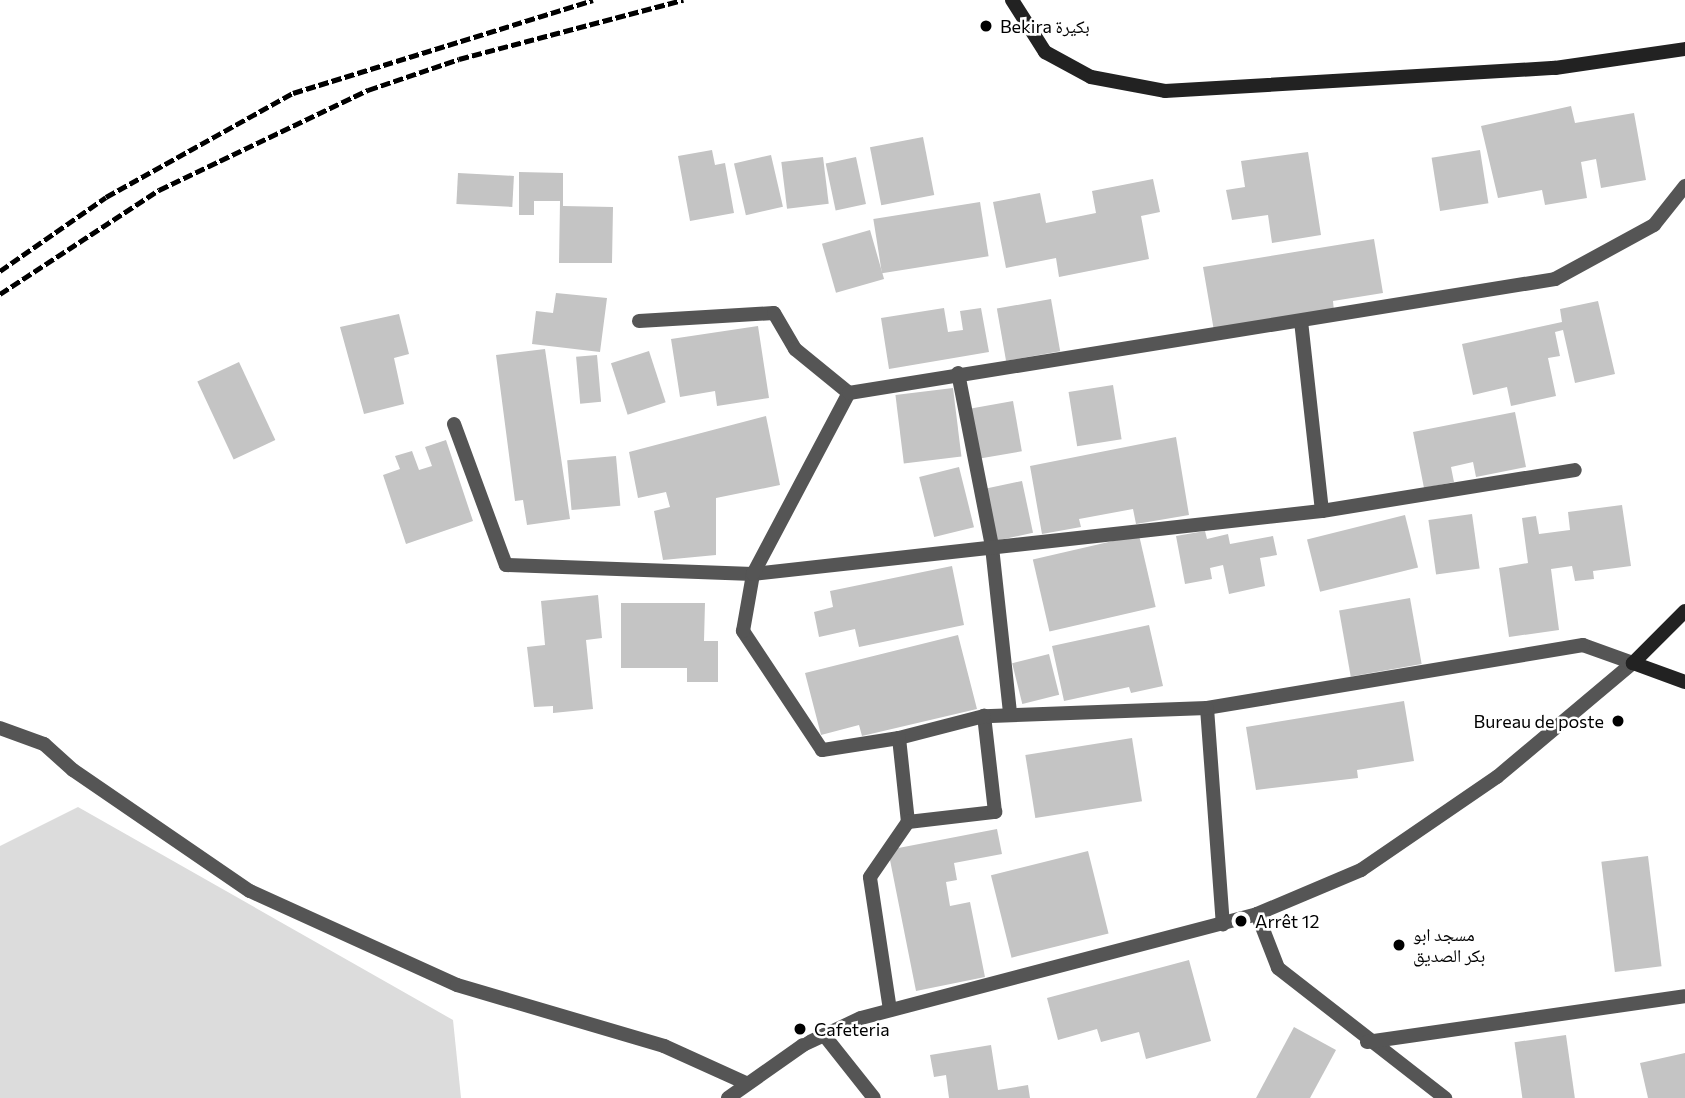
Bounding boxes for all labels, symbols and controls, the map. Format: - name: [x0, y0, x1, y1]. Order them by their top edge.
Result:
- place label: Bekira بكيرة: [1000, 15, 1090, 37]
- marker: Bekira بكيرة: [978, 18, 994, 34]
- place label: Bureau de poste: [1474, 710, 1604, 732]
- marker: Bureau de poste: [1610, 713, 1626, 729]
- place label: Arrêt 12: [1255, 910, 1319, 932]
- marker: Arrêt 12: [1233, 913, 1249, 929]
- place label: مسجد ابو بكر الصديق: [1413, 924, 1485, 967]
- marker: مسجد ابو بكر الصديق: [1391, 937, 1407, 953]
- place label: Cafeteria: [814, 1018, 890, 1040]
- marker: Cafeteria: [792, 1021, 808, 1037]

